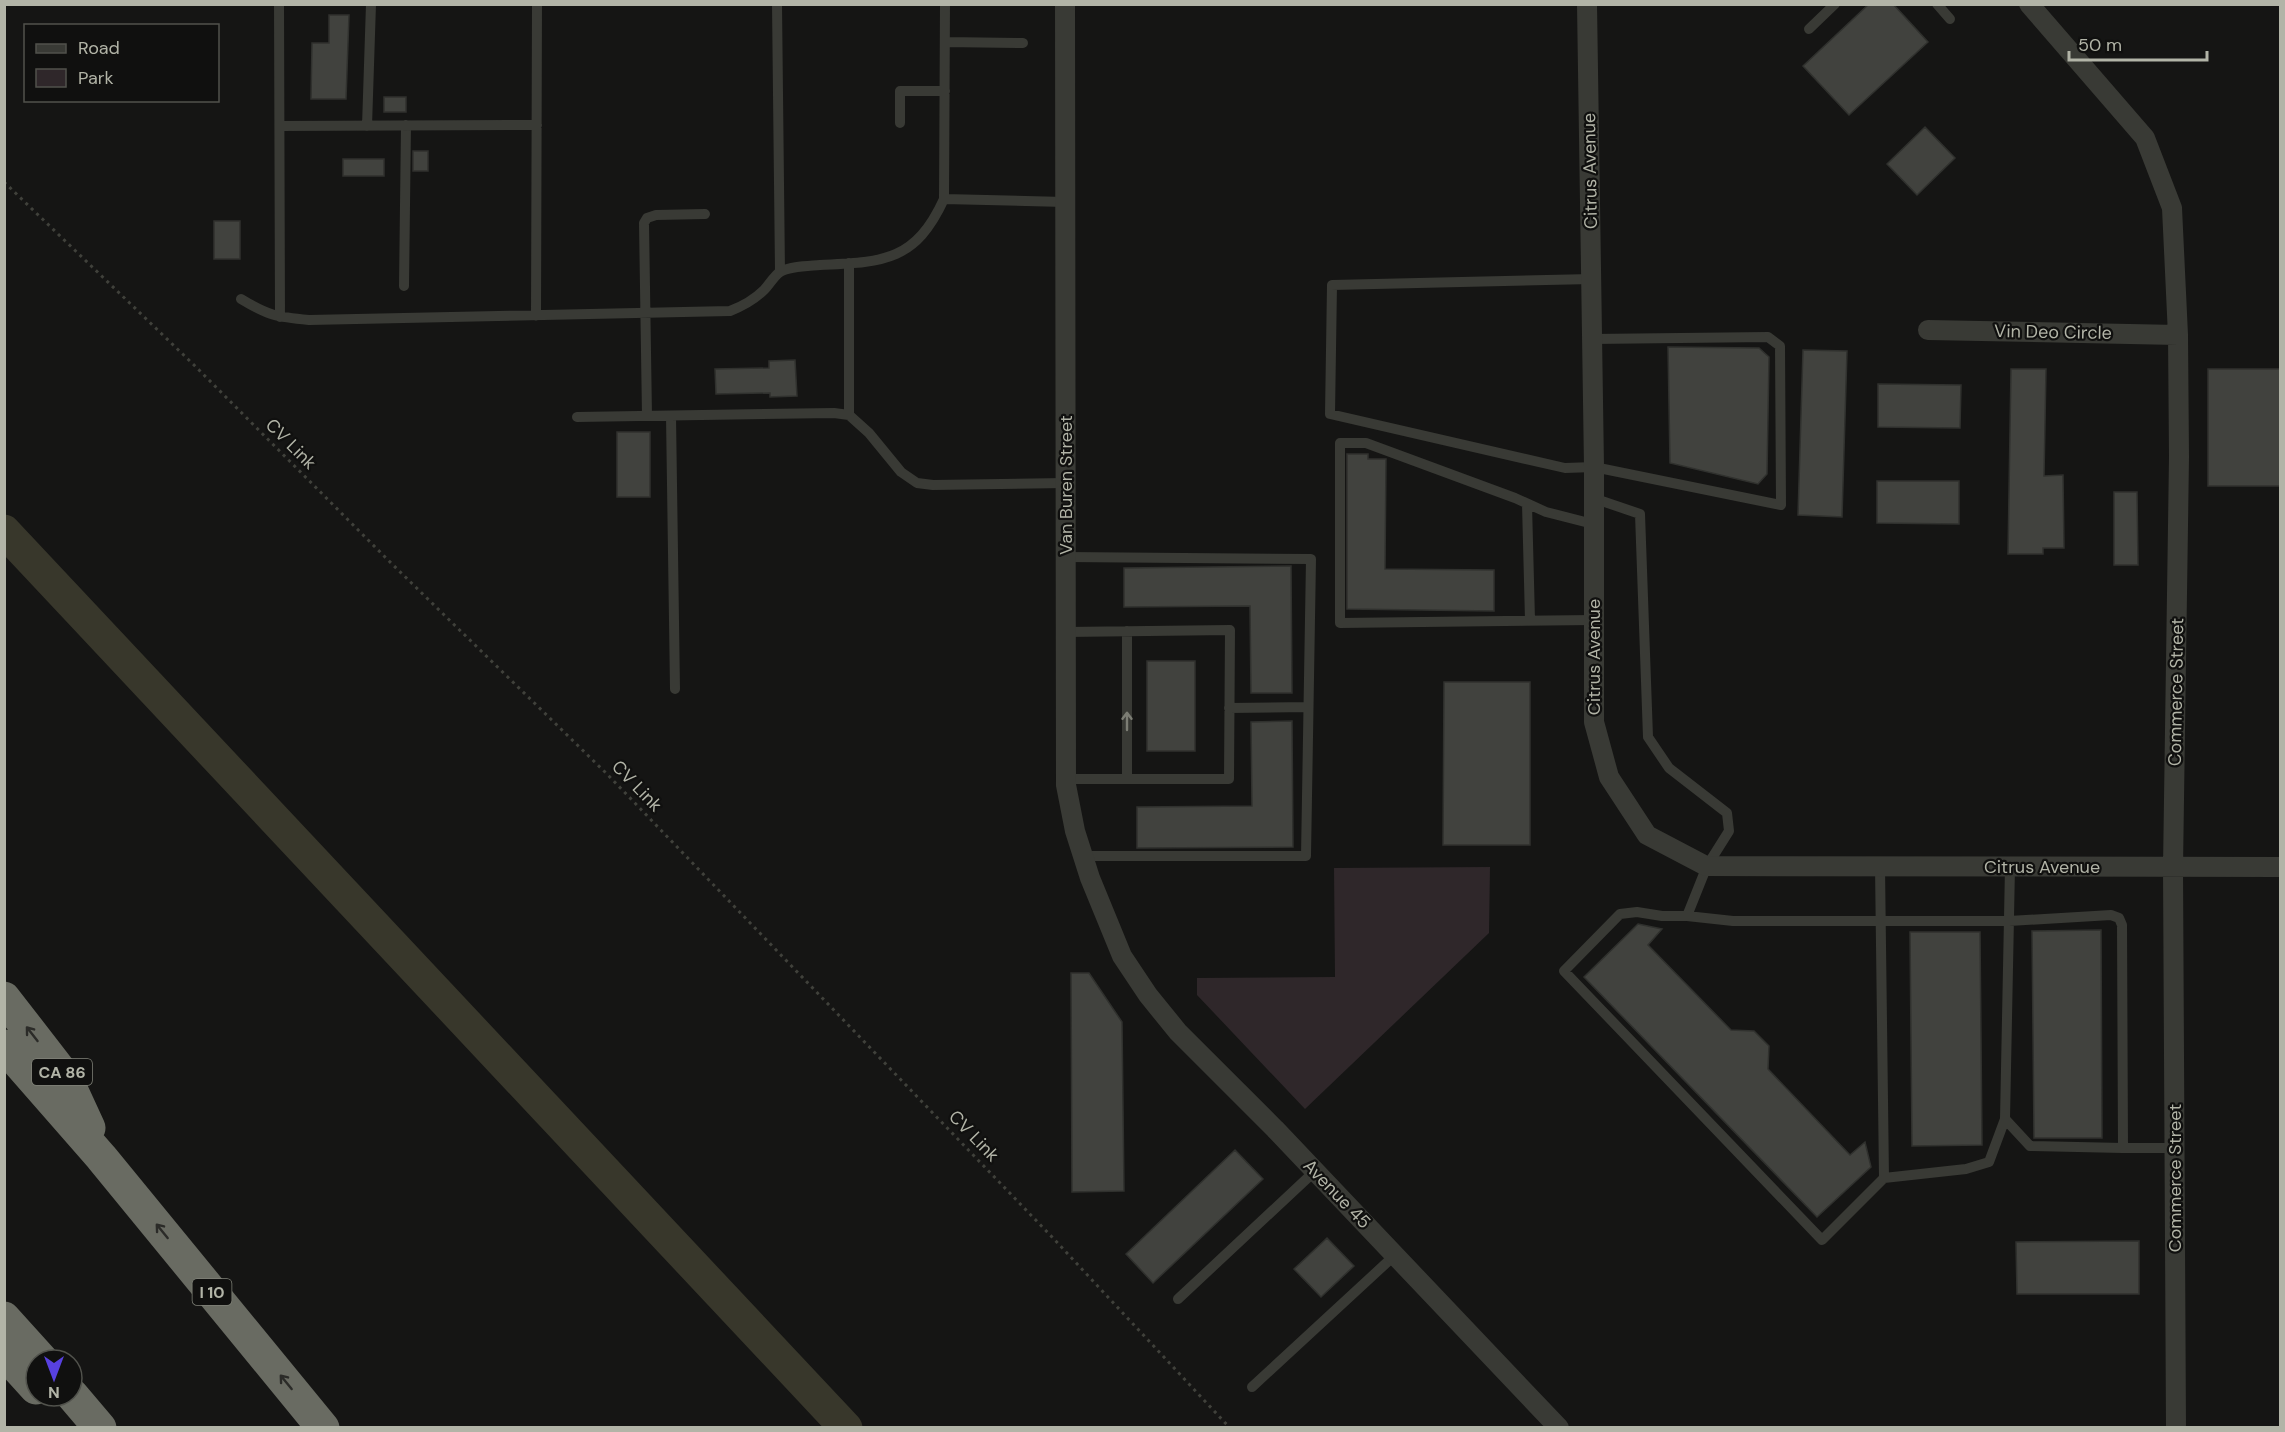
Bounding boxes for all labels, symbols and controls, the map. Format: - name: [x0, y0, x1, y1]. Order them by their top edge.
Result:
- legend: [24, 24, 219, 102]
- scale bar: [2069, 24, 2207, 62]
- text: 50 m: [2078, 33, 2122, 57]
- text: Road: [78, 36, 120, 60]
- text: Park: [78, 66, 114, 90]
- street label: Citrus Avenue: [1577, 113, 1603, 229]
- street label: Vin Deo Circle: [1994, 319, 2112, 345]
- street label: CV Link: [260, 413, 322, 475]
- street label: Van Buren Street: [1054, 415, 1078, 555]
- street label: Citrus Avenue: [1582, 599, 1606, 715]
- street label: Commerce Street: [2163, 618, 2189, 766]
- one-way arrow: [1121, 711, 1133, 731]
- street label: CV Link: [607, 755, 667, 817]
- street label: Citrus Avenue: [1984, 855, 2100, 879]
- one-way arrow: [26, 1026, 39, 1042]
- road number: CA 86: [32, 1059, 92, 1085]
- street label: Commerce Street: [2163, 1104, 2187, 1252]
- street label: CV Link: [944, 1105, 1004, 1167]
- street label: Avenue 45: [1298, 1154, 1376, 1234]
- one-way arrow: [156, 1224, 169, 1240]
- road number: I 10: [192, 1279, 232, 1305]
- north arrow: [24, 1348, 84, 1408]
- one-way arrow: [279, 1374, 292, 1390]
- text: N: [48, 1382, 60, 1403]

